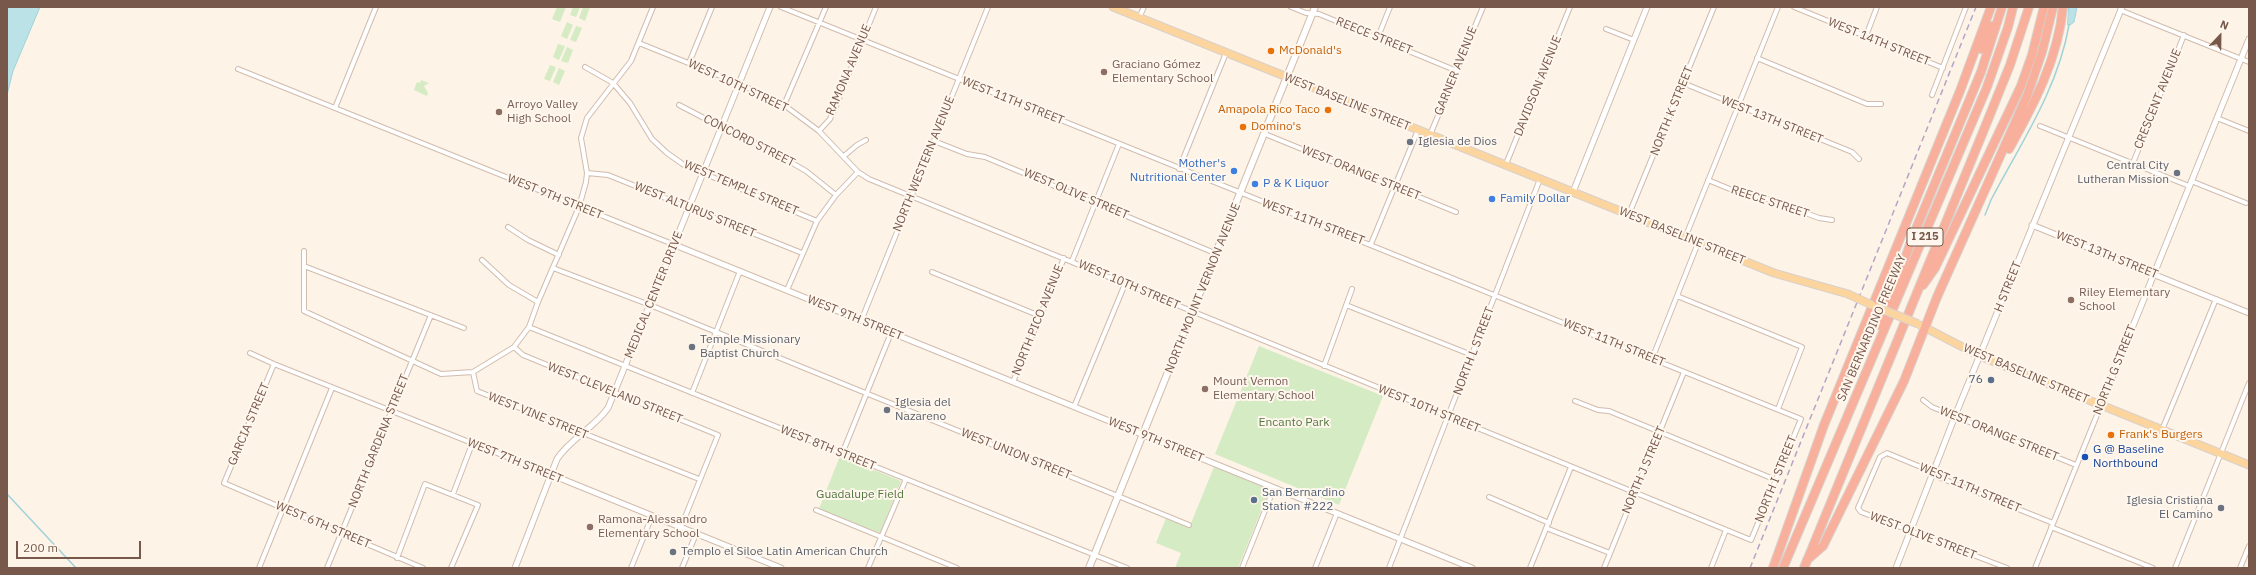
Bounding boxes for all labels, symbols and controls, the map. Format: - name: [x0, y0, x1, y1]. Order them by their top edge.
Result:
- street label: REECE STREET: [1334, 14, 1414, 58]
- street label: WEST 14TH STREET: [1826, 15, 1932, 69]
- north arrow: [2200, 16, 2240, 56]
- text: N: [2218, 17, 2231, 33]
- street label: RAMONA AVENUE: [823, 22, 875, 118]
- street label: GARNER AVENUE: [1432, 24, 1480, 118]
- street label: DAVIDSON AVENUE: [1511, 34, 1565, 138]
- place label: McDonald's: [1279, 44, 1342, 58]
- marker: McDonald's: [1266, 46, 1276, 56]
- street label: CRESCENT AVENUE: [2131, 47, 2185, 151]
- street label: WEST 10TH STREET: [686, 56, 790, 116]
- place label: Graciano Gómez Elementary School: [1112, 58, 1213, 86]
- street label: NORTH K STREET: [1647, 64, 1697, 158]
- marker: Graciano Gómez Elementary School: [1099, 67, 1109, 77]
- street label: WEST BASELINE STREET: [1282, 70, 1412, 134]
- street label: WEST 11TH STREET: [960, 74, 1066, 128]
- street label: WEST 13TH STREET: [1719, 93, 1825, 147]
- street label: NORTH WESTERN AVENUE: [890, 94, 958, 234]
- place label: Arroyo Valley High School: [507, 98, 578, 126]
- place label: Amapola Rico Taco: [1218, 103, 1320, 117]
- marker: Amapola Rico Taco: [1323, 105, 1333, 115]
- marker: Arroyo Valley High School: [494, 107, 504, 117]
- street label: CONCORD STREET: [701, 112, 797, 170]
- place label: Domino's: [1251, 120, 1301, 134]
- marker: Domino's: [1238, 122, 1248, 132]
- place label: Iglesia de Dios: [1418, 135, 1497, 149]
- marker: Iglesia de Dios: [1405, 137, 1415, 147]
- street label: WEST ORANGE STREET: [1299, 143, 1423, 203]
- street label: WEST TEMPLE STREET: [682, 157, 800, 219]
- place label: Mother's Nutritional Center: [1130, 157, 1226, 185]
- place label: Central City Lutheran Mission: [2077, 159, 2169, 187]
- street label: WEST OLIVE STREET: [1021, 165, 1131, 223]
- marker: Mother's Nutritional Center: [1229, 166, 1239, 176]
- marker: Central City Lutheran Mission: [2172, 168, 2182, 178]
- street label: WEST 9TH STREET: [505, 171, 605, 223]
- place label: P & K Liquor: [1263, 177, 1329, 191]
- street label: WEST ALTURUS STREET: [632, 179, 758, 241]
- marker: P & K Liquor: [1250, 179, 1260, 189]
- street label: REECE STREET: [1729, 183, 1811, 221]
- place label: Family Dollar: [1500, 192, 1570, 206]
- marker: Family Dollar: [1487, 194, 1497, 204]
- street label: WEST 11TH STREET: [1260, 196, 1366, 248]
- street label: NORTH MOUNT VERNON AVENUE: [1162, 201, 1244, 375]
- street label: WEST BASELINE STREET: [1617, 204, 1747, 268]
- road number: I 215: [1907, 228, 1943, 246]
- street label: WEST 13TH STREET: [2054, 228, 2160, 282]
- street label: MEDICAL CENTER DRIVE: [622, 229, 686, 361]
- street label: SAN BERNARDINO FREEWAY: [1834, 252, 1910, 404]
- street label: WEST 10TH STREET: [1076, 257, 1182, 313]
- street label: H STREET: [1991, 259, 2025, 315]
- street label: NORTH PICO AVENUE: [1009, 262, 1067, 378]
- place label: Riley Elementary School: [2079, 286, 2170, 314]
- street label: WEST 9TH STREET: [805, 292, 905, 344]
- marker: Riley Elementary School: [2066, 295, 2076, 305]
- street label: NORTH L STREET: [1451, 305, 1497, 397]
- street label: WEST 11TH STREET: [1561, 316, 1667, 370]
- street label: NORTH G STREET: [2090, 323, 2140, 417]
- place label: Temple Missionary Baptist Church: [700, 333, 801, 361]
- street label: WEST BASELINE STREET: [1961, 341, 2091, 407]
- marker: Temple Missionary Baptist Church: [687, 342, 697, 352]
- street label: WEST CLEVELAND STREET: [545, 359, 685, 427]
- street label: NORTH GARDENA STREET: [346, 372, 412, 510]
- place label: 76: [1969, 373, 1983, 387]
- place label: Mount Vernon Elementary School: [1213, 375, 1314, 403]
- marker: 76: [1986, 375, 1996, 385]
- street label: GARCIA STREET: [225, 380, 273, 468]
- street label: WEST 10TH STREET: [1376, 382, 1482, 436]
- marker: Mount Vernon Elementary School: [1200, 384, 1210, 394]
- street label: WEST VINE STREET: [486, 389, 590, 443]
- place label: Iglesia del Nazareno: [895, 396, 951, 424]
- street label: WEST ORANGE STREET: [1937, 404, 2061, 464]
- marker: Iglesia del Nazareno: [882, 405, 892, 415]
- street label: WEST 9TH STREET: [1106, 414, 1206, 466]
- park label: Encanto Park: [1258, 416, 1330, 430]
- street label: WEST 8TH STREET: [778, 422, 878, 474]
- street label: NORTH J STREET: [1619, 424, 1669, 516]
- street label: WEST UNION STREET: [959, 425, 1073, 483]
- place label: Frank's Burgers: [2119, 428, 2203, 442]
- marker: Frank's Burgers: [2106, 430, 2116, 440]
- street label: NORTH I STREET: [1752, 433, 1800, 525]
- street label: WEST 7TH STREET: [465, 435, 565, 487]
- place label: G @ Baseline Northbound: [2093, 443, 2164, 471]
- marker: G @ Baseline Northbound: [2080, 452, 2090, 462]
- street label: WEST 11TH STREET: [1917, 460, 2023, 516]
- place label: San Bernardino Station #222: [1262, 486, 1345, 514]
- park label: Guadalupe Field: [816, 488, 904, 502]
- place label: Iglesia Cristiana El Camino: [2126, 494, 2213, 522]
- marker: San Bernardino Station #222: [1249, 495, 1259, 505]
- street label: WEST 6TH STREET: [273, 498, 373, 552]
- marker: Iglesia Cristiana El Camino: [2216, 503, 2226, 513]
- street label: WEST OLIVE STREET: [1868, 509, 1978, 563]
- place label: Ramona-Alessandro Elementary School: [598, 513, 707, 541]
- marker: Ramona-Alessandro Elementary School: [585, 522, 595, 532]
- scale bar: [18, 533, 143, 559]
- text: 200 m: [23, 540, 58, 555]
- place label: Templo el Siloe Latin American Church: [681, 545, 888, 559]
- marker: Templo el Siloe Latin American Church: [668, 547, 678, 557]

